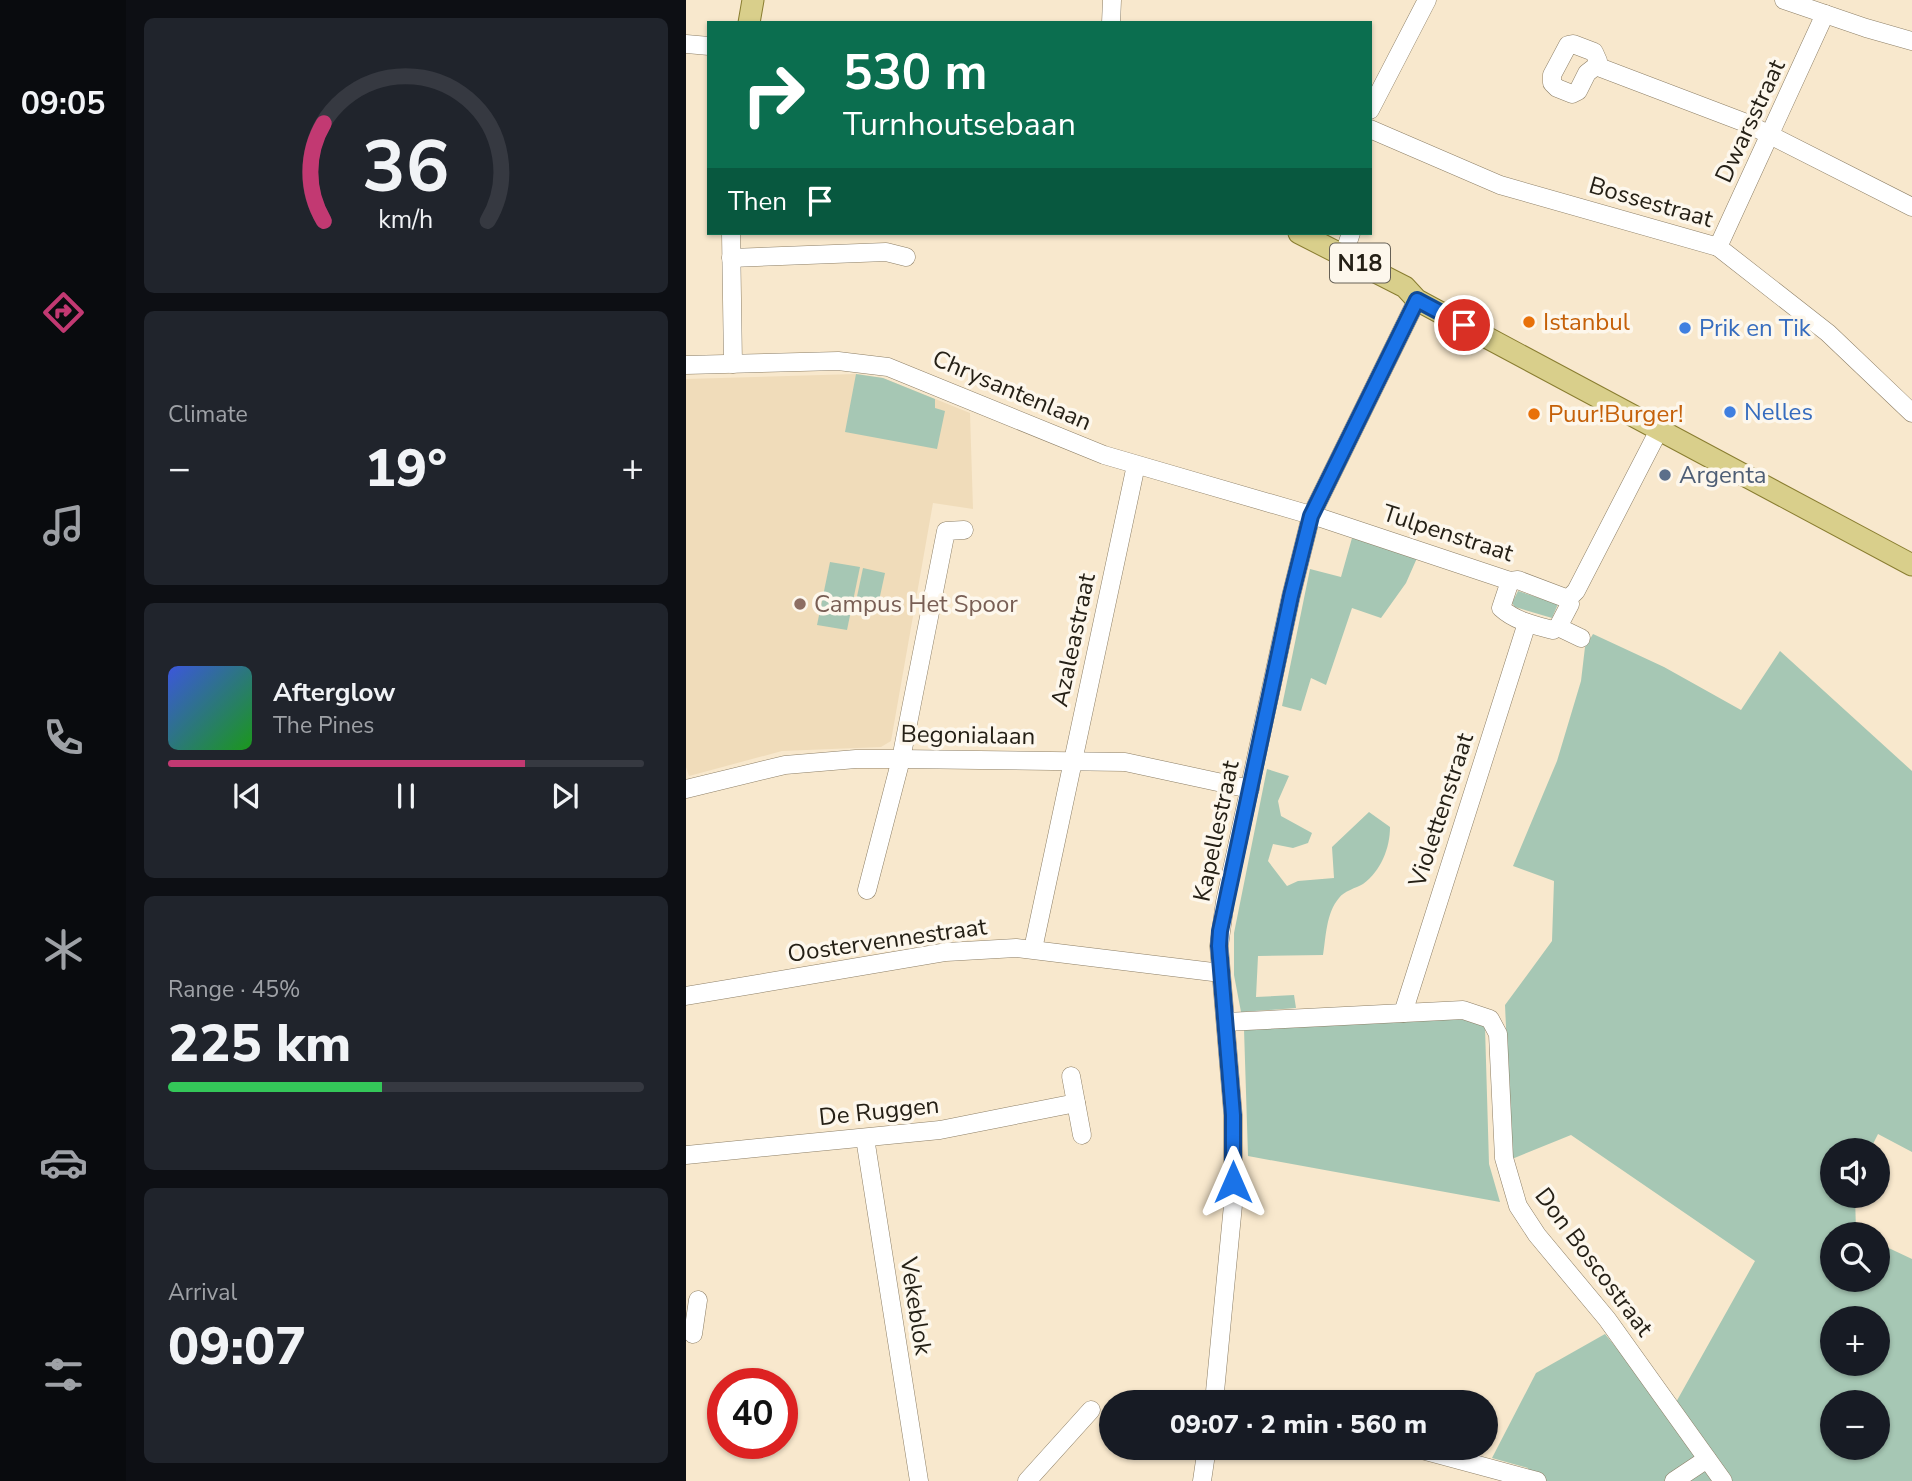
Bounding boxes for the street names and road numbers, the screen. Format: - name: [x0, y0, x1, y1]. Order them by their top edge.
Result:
- street label: Dwarsstraat: [1707, 54, 1793, 188]
- street label: Bossestraat: [1585, 169, 1717, 235]
- road number: N18: [1330, 244, 1390, 282]
- street label: Chrysantenlaan: [928, 342, 1096, 438]
- street label: Tulpenstraat: [1378, 497, 1518, 569]
- street label: Azaleastraat: [1043, 570, 1103, 710]
- street label: Begonialaan: [900, 718, 1036, 752]
- street label: Violettenstraat: [1401, 728, 1481, 892]
- street label: Kapellestraat: [1185, 757, 1247, 905]
- street label: Oostervennestraat: [785, 910, 989, 970]
- street label: De Ruggen: [817, 1089, 941, 1133]
- street label: Don Boscostraat: [1528, 1181, 1661, 1343]
- street label: Vekeblok: [892, 1254, 940, 1358]

